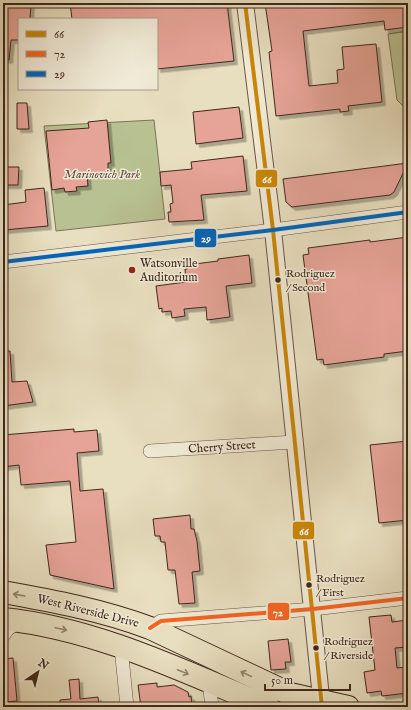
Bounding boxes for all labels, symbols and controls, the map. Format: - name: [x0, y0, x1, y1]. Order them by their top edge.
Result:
- legend: [18, 18, 158, 90]
- text: 66: [54, 27, 65, 42]
- text: 72: [54, 47, 66, 62]
- text: 29: [54, 67, 65, 82]
- park label: Marinovich Park: [64, 167, 140, 182]
- line badge: 66: [255, 169, 278, 188]
- text: 66: [262, 173, 273, 187]
- line badge: 29: [194, 228, 217, 248]
- text: 29: [201, 232, 211, 246]
- place label: Watsonville Auditorium: [139, 256, 198, 285]
- marker: Watsonville Auditorium: [127, 265, 137, 275]
- place label: Rodriguez / Second: [286, 267, 335, 295]
- marker: Rodriguez / Second: [273, 275, 283, 285]
- street label: Cherry Street: [188, 437, 256, 457]
- line badge: 66: [292, 521, 315, 540]
- text: 66: [299, 525, 310, 539]
- place label: Rodriguez / First: [316, 572, 365, 600]
- marker: Rodriguez / First: [304, 580, 314, 590]
- one-way arrow: [13, 591, 26, 599]
- street label: West Riverside Drive: [35, 591, 141, 631]
- line badge: 72: [267, 602, 290, 621]
- text: 72: [273, 606, 284, 620]
- one-way arrow: [54, 625, 67, 633]
- place label: Rodriguez / Riverside: [324, 635, 373, 663]
- marker: Rodriguez / Riverside: [311, 643, 321, 653]
- north arrow: [18, 652, 58, 692]
- text: N: [34, 656, 51, 673]
- scale bar: [265, 666, 350, 692]
- one-way arrow: [177, 669, 189, 676]
- one-way arrow: [241, 670, 253, 677]
- text: 50 m: [271, 673, 293, 688]

